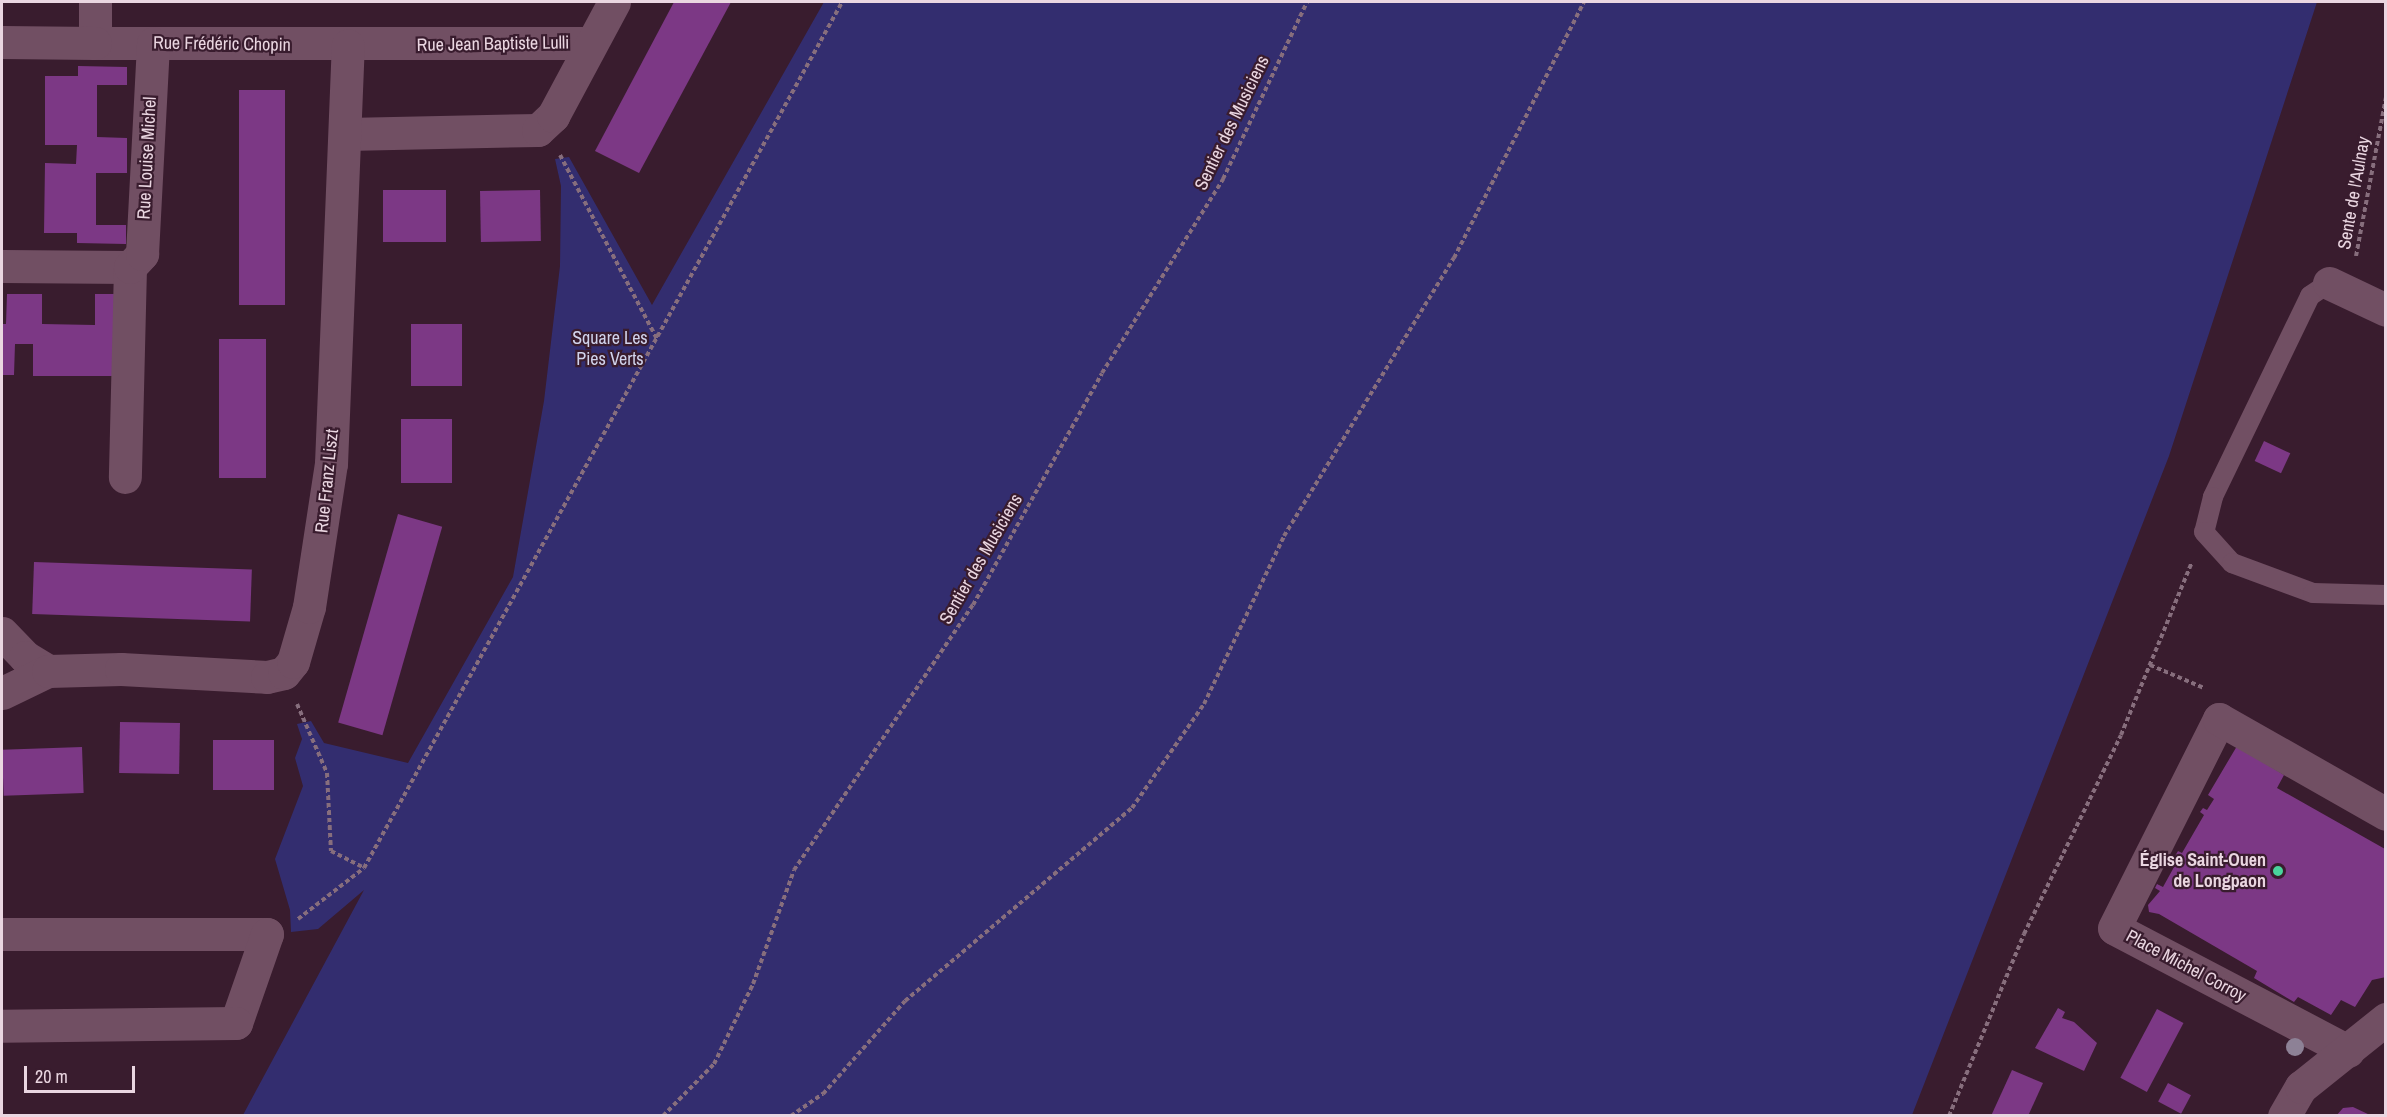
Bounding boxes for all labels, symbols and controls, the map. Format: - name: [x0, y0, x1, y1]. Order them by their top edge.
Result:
- street label: Rue Frédéric Chopin: [153, 32, 291, 56]
- street label: Rue Jean Baptiste Lulli: [417, 32, 569, 56]
- street label: Sentier des Musiciens: [1190, 52, 1274, 194]
- street label: Rue Louise Michel: [133, 96, 161, 220]
- street label: Sente de l'Aulnay: [2333, 135, 2375, 251]
- park label: Square Les Pies Verts: [572, 328, 648, 370]
- street label: Rue Franz Liszt: [311, 428, 343, 534]
- street label: Sentier des Musiciens: [935, 490, 1027, 628]
- place label: Église Saint-Ouen de Longpaon: [2140, 850, 2266, 892]
- marker: Église Saint-Ouen de Longpaon: [2271, 864, 2285, 878]
- street label: Place Michel Corroy: [2122, 925, 2250, 1007]
- scale bar: [27, 1054, 138, 1092]
- text: 20 m: [35, 1064, 68, 1089]

